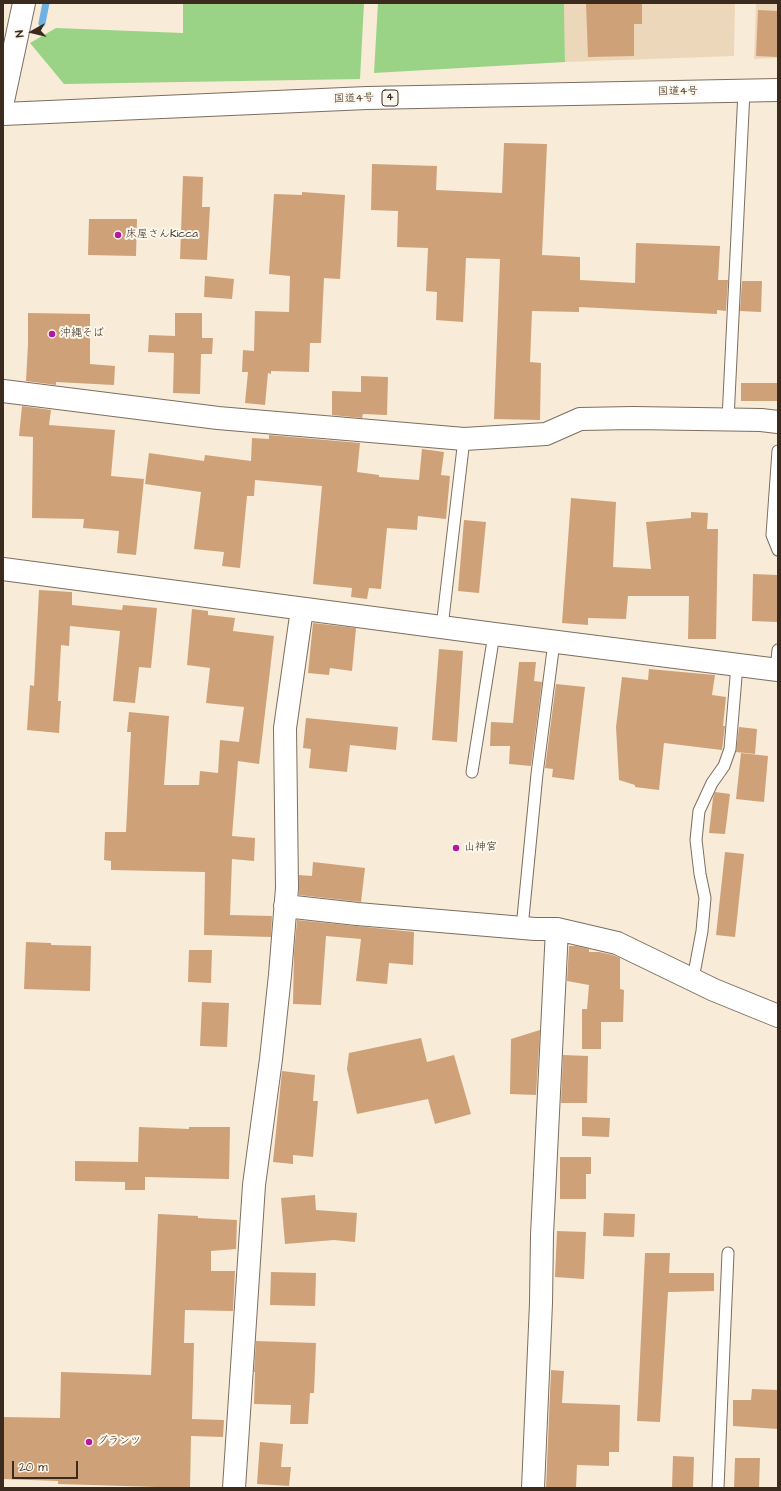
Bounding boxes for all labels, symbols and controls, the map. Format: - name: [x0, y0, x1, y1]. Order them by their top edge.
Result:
- north arrow: [12, 12, 52, 52]
- text: N: [12, 29, 28, 38]
- street label: 国道4号: [658, 85, 698, 99]
- road number: 4: [382, 90, 398, 106]
- street label: 国道4号: [334, 92, 374, 106]
- place label: 床屋さんKicca: [126, 228, 198, 242]
- marker: 床屋さんKicca: [113, 230, 123, 240]
- place label: 沖縄そば: [60, 327, 104, 341]
- marker: 沖縄そば: [47, 329, 57, 339]
- place label: 山神宮: [464, 841, 497, 855]
- marker: 山神宮: [451, 843, 461, 853]
- place label: グランツ: [97, 1435, 141, 1449]
- marker: グランツ: [84, 1437, 94, 1447]
- scale bar: [14, 1453, 80, 1479]
- text: 20 m: [19, 1459, 48, 1476]

